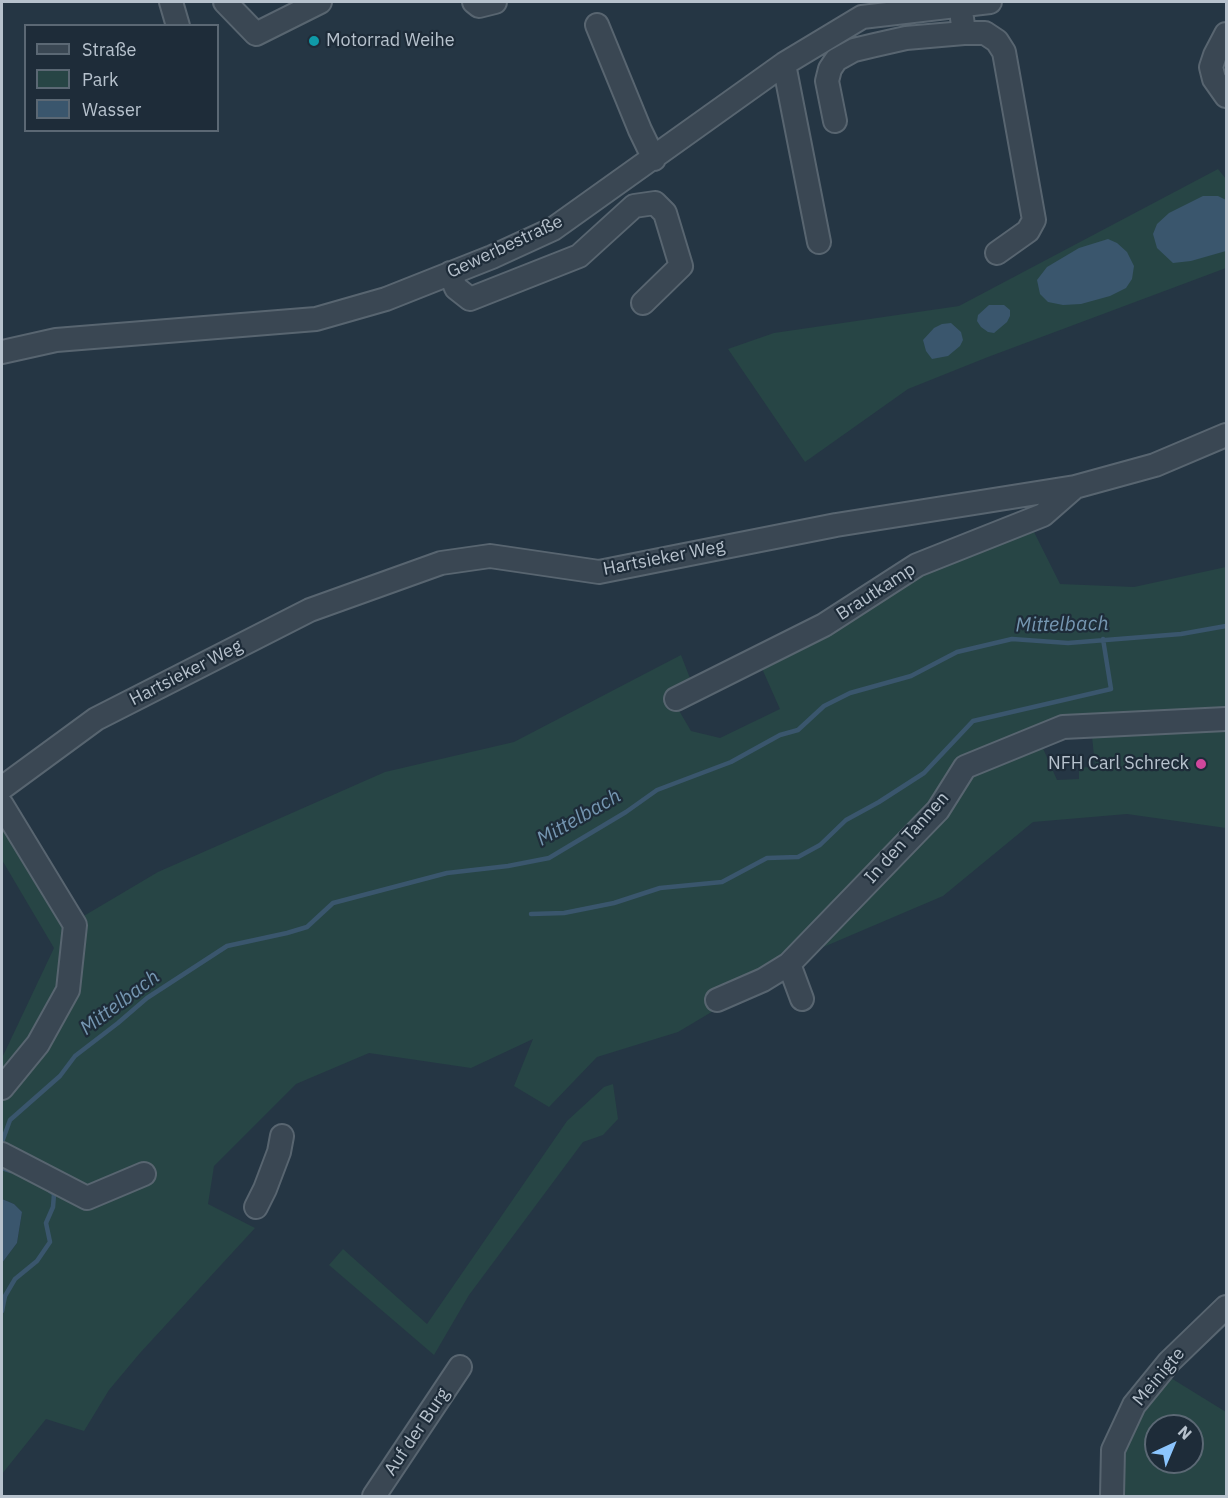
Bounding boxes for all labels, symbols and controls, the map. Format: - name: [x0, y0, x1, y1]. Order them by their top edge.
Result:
- legend: [24, 24, 219, 132]
- place label: Motorrad Weihe: [326, 30, 455, 52]
- marker: Motorrad Weihe: [307, 34, 321, 48]
- text: Straße: [82, 38, 136, 61]
- text: Park: [82, 68, 118, 91]
- text: Wasser: [82, 98, 141, 121]
- street label: Gewerbestraße: [444, 211, 566, 283]
- street label: Hartsieker Weg: [601, 536, 727, 580]
- street label: Brautkamp: [833, 559, 919, 625]
- water label: Mittelbach: [1015, 612, 1109, 638]
- street label: Hartsieker Weg: [126, 635, 246, 711]
- place label: NFH Carl Schreck: [1048, 753, 1189, 775]
- marker: NFH Carl Schreck: [1194, 757, 1208, 771]
- water label: Mittelbach: [533, 784, 625, 852]
- street label: In den Tannen: [860, 788, 954, 888]
- water label: Mittelbach: [76, 965, 164, 1041]
- street label: Meinigte: [1128, 1343, 1190, 1411]
- street label: Auf der Burg: [380, 1384, 454, 1480]
- north arrow: [1144, 1414, 1204, 1474]
- text: N: [1174, 1421, 1196, 1444]

